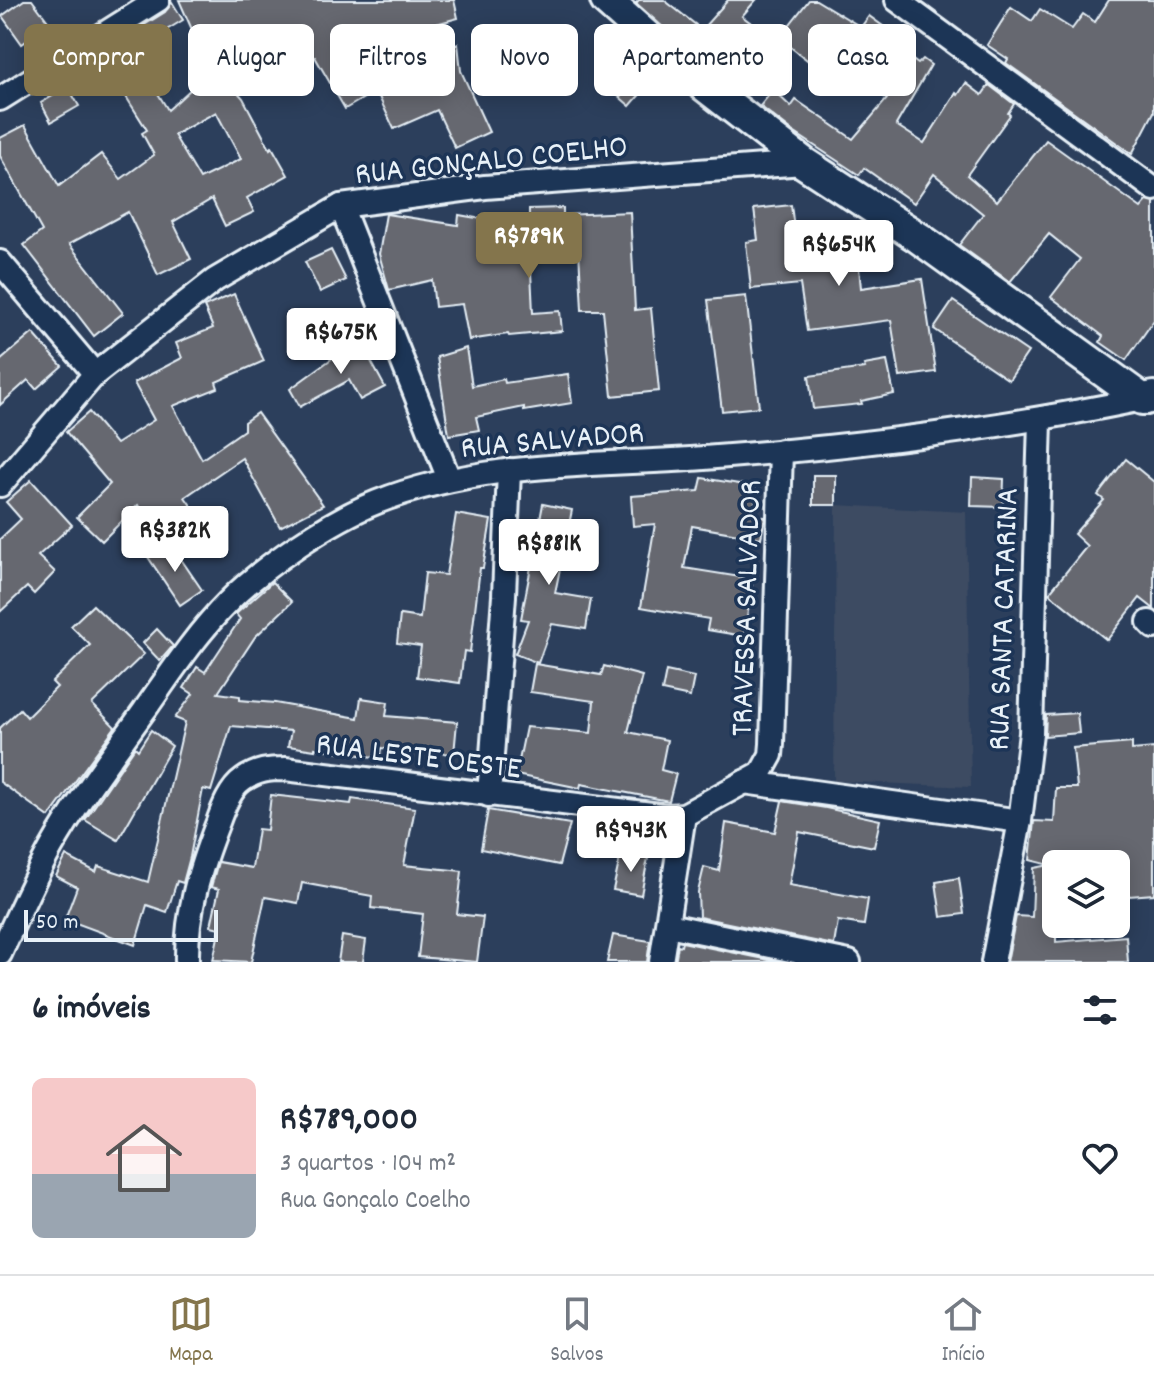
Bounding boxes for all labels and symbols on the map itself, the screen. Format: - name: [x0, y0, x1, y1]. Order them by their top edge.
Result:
- street label: RUA GONÇALO COELHO: [353, 126, 630, 200]
- pin: R$789K: [464, 212, 594, 280]
- pin: R$654K: [774, 220, 904, 288]
- pin: R$675K: [276, 308, 406, 376]
- street label: RUA SALVADOR: [459, 412, 646, 474]
- street label: TRAVESSA SALVADOR: [722, 479, 776, 737]
- street label: RUA SANTA CATARINA: [978, 487, 1034, 751]
- pin: R$382K: [110, 506, 240, 574]
- pin: R$881K: [484, 519, 614, 587]
- street label: RUA LESTE OESTE: [313, 724, 524, 794]
- pin: R$943K: [566, 806, 696, 874]
- scale bar: [24, 906, 218, 942]

